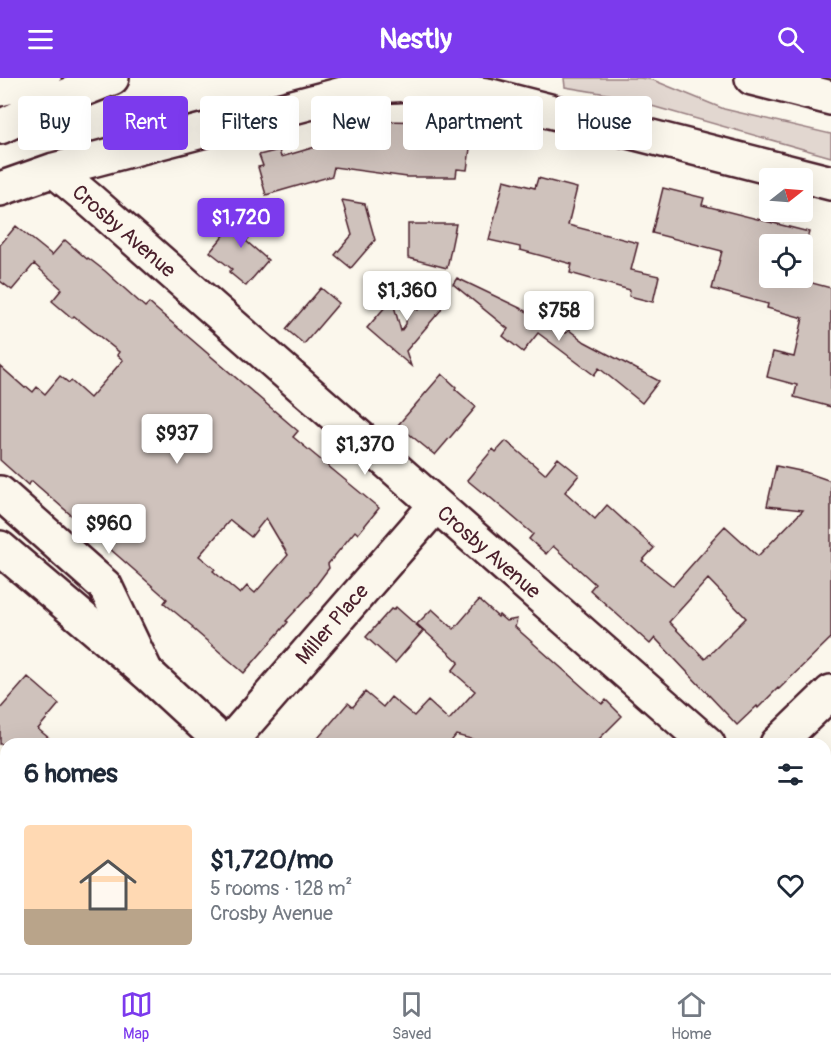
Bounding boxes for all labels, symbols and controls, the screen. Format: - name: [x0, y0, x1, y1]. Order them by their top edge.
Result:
- icon: menu: [24, 23, 57, 56]
- text: Nestly: [379, 23, 452, 56]
- icon: search: [774, 23, 807, 56]
- chip: Buy: [18, 96, 91, 150]
- chip: Rent: [103, 96, 188, 150]
- chip: Filters: [200, 96, 299, 150]
- chip: New: [311, 96, 391, 150]
- chip: Apartment: [403, 96, 543, 150]
- chip: House: [555, 96, 652, 150]
- north arrow: [759, 168, 813, 222]
- map controls: [759, 168, 813, 288]
- street label: Crosby Avenue: [66, 179, 182, 284]
- pin: $1,720: [192, 198, 290, 249]
- text: $1,720: [211, 205, 271, 230]
- button: locate: [759, 234, 813, 288]
- pin: $1,360: [358, 271, 456, 322]
- text: $1,360: [377, 278, 437, 303]
- pin: $758: [523, 291, 595, 342]
- text: $758: [538, 298, 580, 323]
- pin: $937: [141, 414, 213, 465]
- text: $937: [156, 421, 198, 446]
- pin: $1,370: [316, 425, 414, 476]
- text: $1,370: [335, 432, 395, 457]
- street label: Crosby Avenue: [431, 500, 547, 605]
- pin: $960: [73, 504, 145, 555]
- text: $960: [86, 511, 132, 536]
- street label: Miller Place: [290, 578, 375, 670]
- text: 6 homes: [24, 758, 118, 790]
- icon: filters: [774, 758, 807, 791]
- text: $1,720/mo: [210, 844, 333, 876]
- icon: home: [72, 849, 144, 921]
- icon: heart: [774, 869, 807, 902]
- text: 5 rooms · 128 m²: [210, 876, 352, 901]
- text: Crosby Avenue: [210, 901, 333, 926]
- tab: Map: [120, 988, 153, 1044]
- tab: Saved: [392, 988, 432, 1044]
- tab: Home: [671, 988, 711, 1044]

